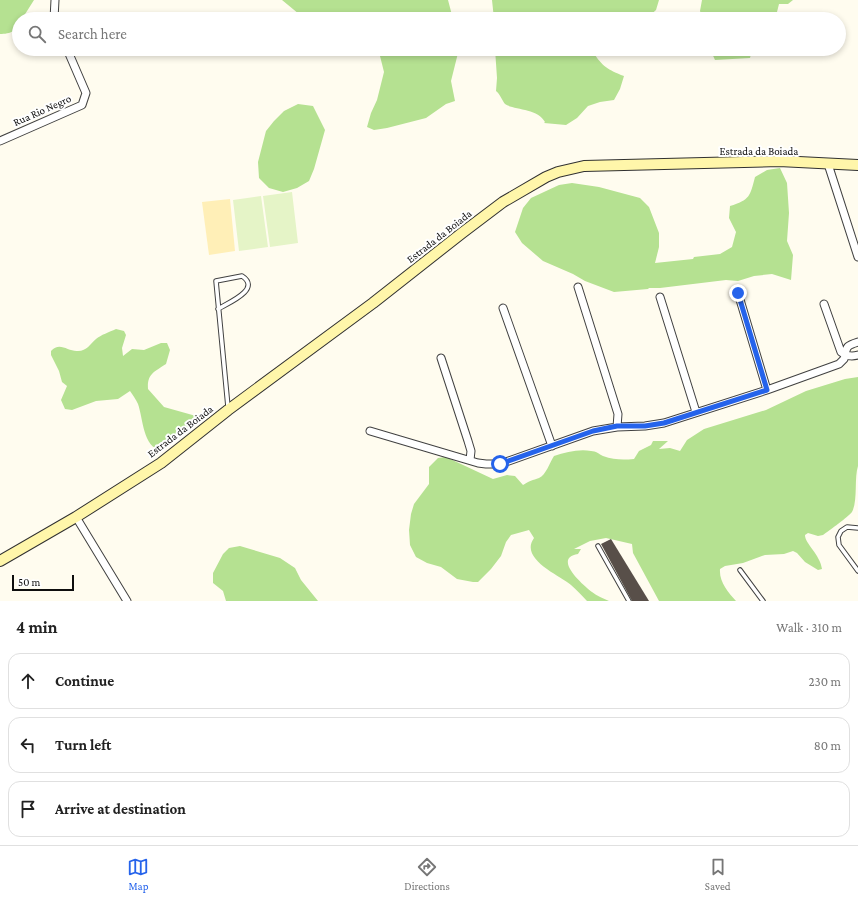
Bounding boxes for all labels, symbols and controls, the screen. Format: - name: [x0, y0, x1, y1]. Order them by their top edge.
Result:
- search box: [12, 12, 846, 56]
- icon: search: [26, 23, 48, 45]
- text: Search here: [58, 26, 127, 42]
- street label: Rua Rio Negro: [11, 92, 74, 129]
- street label: Estrada da Boiada: [720, 145, 798, 157]
- street label: Estrada da Boiada: [404, 207, 474, 265]
- route end: [729, 284, 747, 302]
- street label: Estrada da Boiada: [145, 402, 215, 460]
- route start: [491, 455, 509, 473]
- scale bar: [12, 573, 74, 592]
- text: 50 m: [18, 576, 40, 588]
- text: 4 min: [16, 618, 58, 637]
- text: Walk · 310 m: [776, 620, 842, 635]
- icon: ahead: [17, 670, 39, 692]
- text: Continue: [55, 673, 114, 689]
- text: 230 m: [808, 674, 841, 689]
- icon: left: [17, 734, 39, 756]
- text: Turn left: [55, 737, 111, 753]
- text: 80 m: [814, 738, 841, 753]
- icon: arrive: [17, 798, 39, 820]
- text: Arrive at destination: [55, 801, 186, 817]
- tab: Map: [127, 856, 149, 892]
- tab: Directions: [404, 856, 450, 892]
- tab: Saved: [705, 856, 731, 892]

